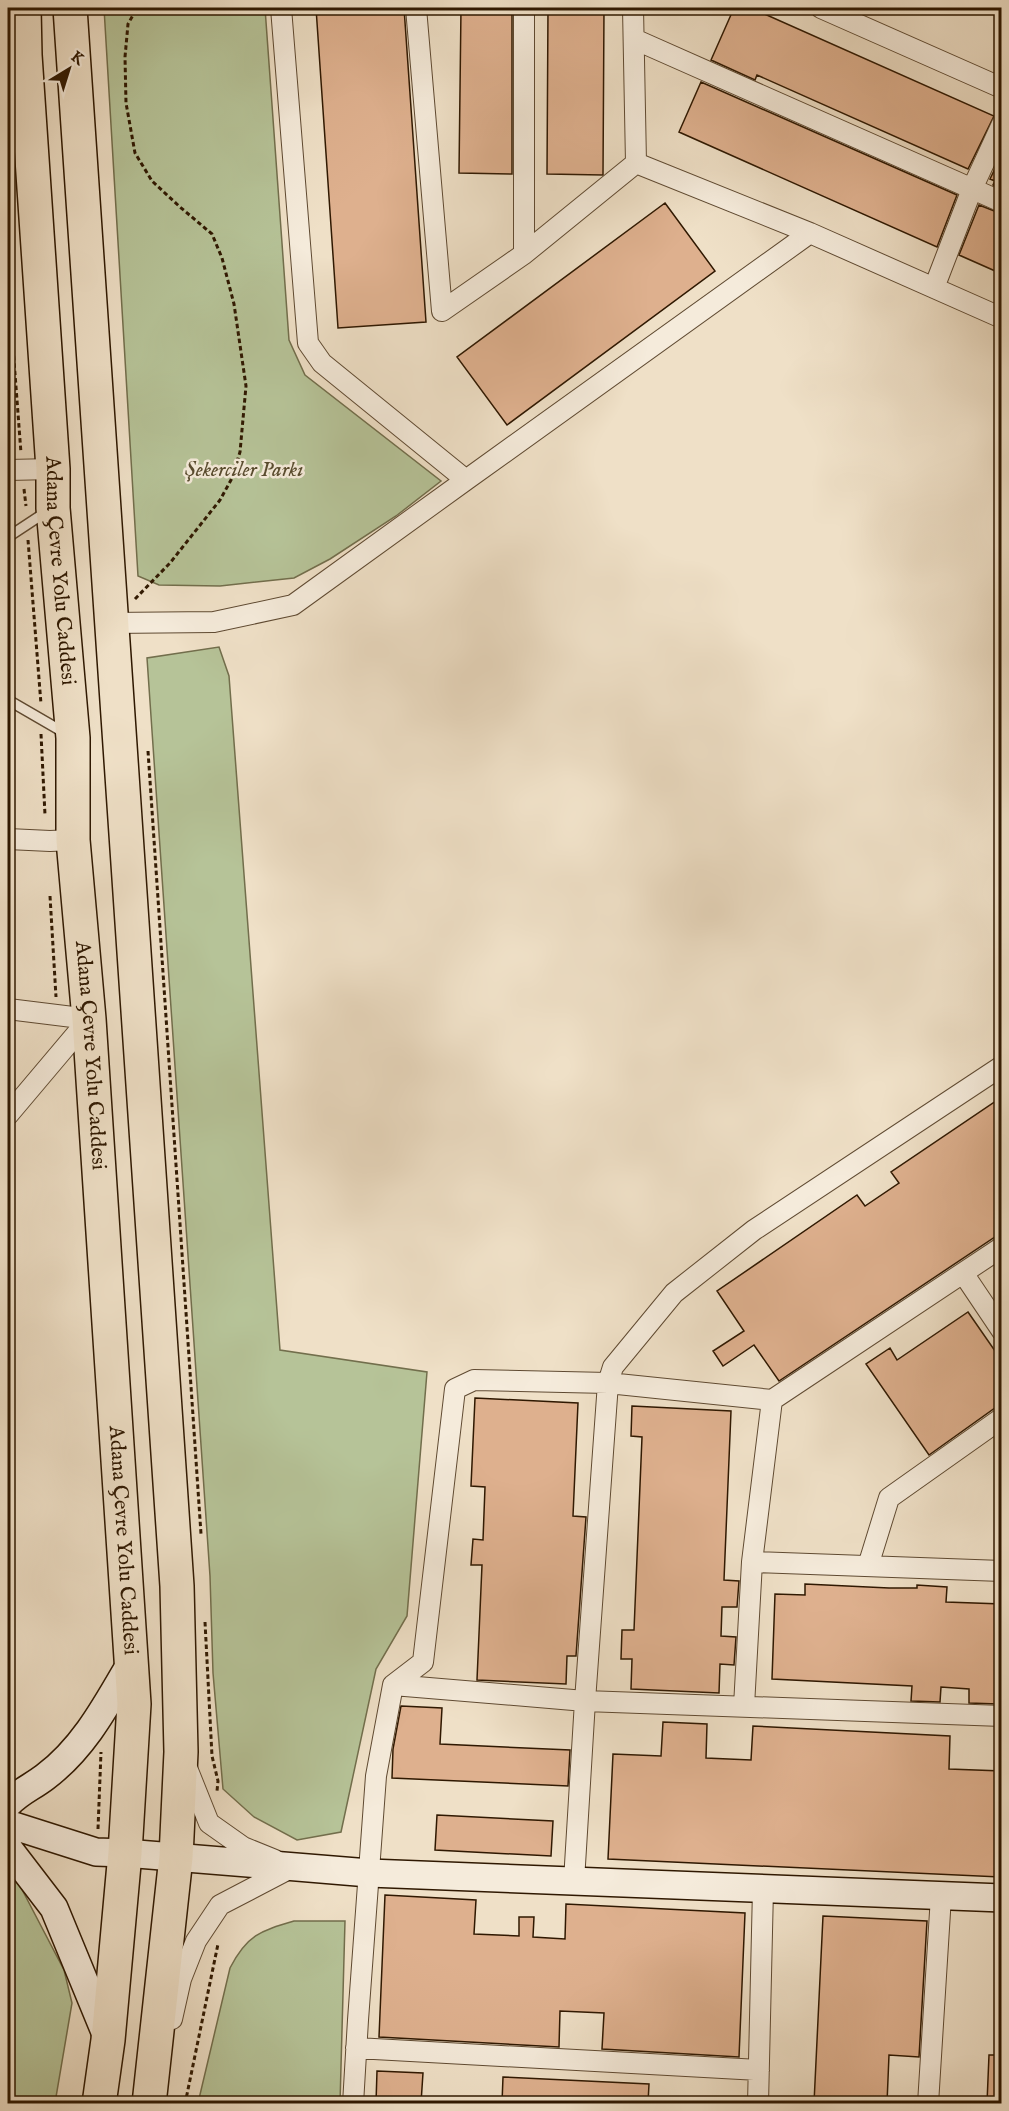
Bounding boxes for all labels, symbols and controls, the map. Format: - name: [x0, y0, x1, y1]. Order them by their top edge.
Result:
- north arrow: [39, 39, 99, 99]
- text: K: [66, 47, 89, 71]
- street label: Adana Çevre Yolu Caddesi: [39, 454, 82, 686]
- park label: Şekerciler Parkı: [185, 457, 303, 484]
- street label: Adana Çevre Yolu Caddesi: [68, 939, 112, 1171]
- street label: Adana Çevre Yolu Caddesi: [102, 1424, 144, 1656]

